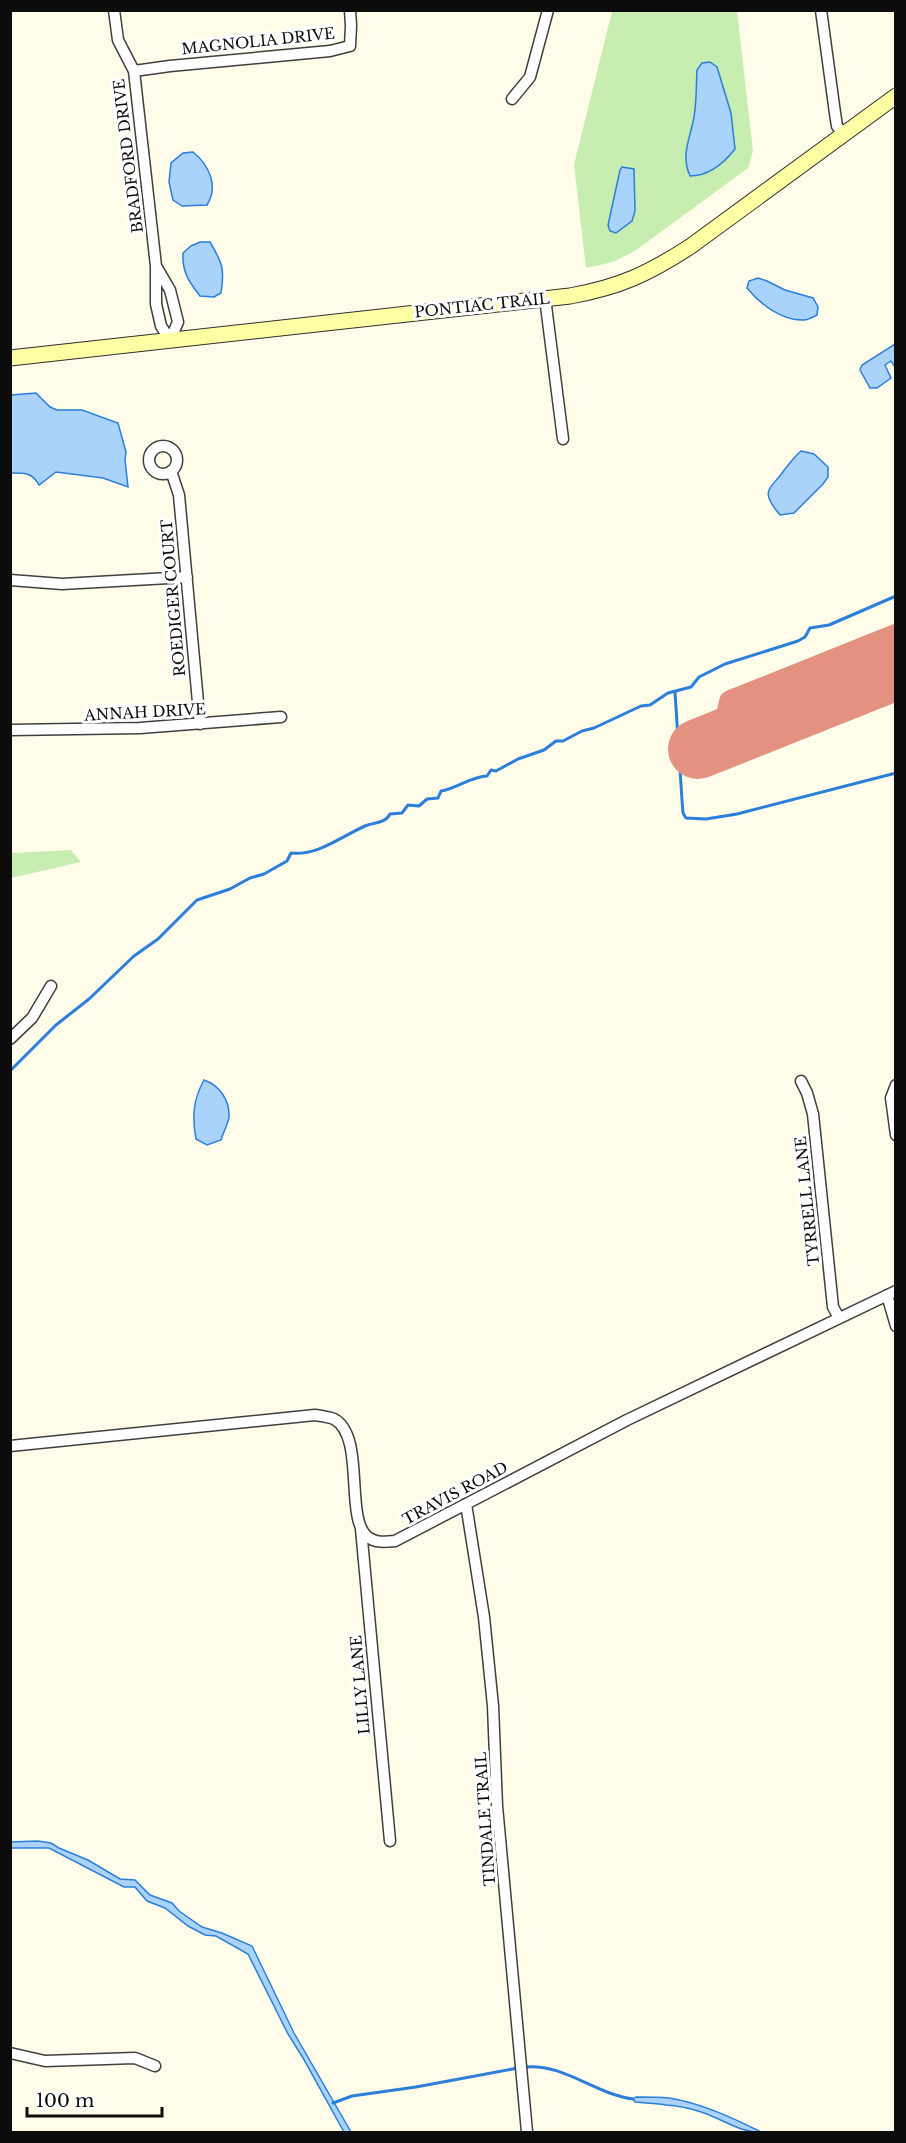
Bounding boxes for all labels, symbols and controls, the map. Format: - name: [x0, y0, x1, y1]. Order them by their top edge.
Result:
- street label: MAGNOLIA DRIVE: [180, 23, 336, 59]
- street label: BRADFORD DRIVE: [109, 78, 147, 234]
- street label: PONTIAC TRAIL: [413, 288, 551, 322]
- street label: ROEDIGER COURT: [157, 519, 189, 677]
- street label: ANNAH DRIVE: [83, 699, 207, 725]
- street label: TYRRELL LANE: [791, 1135, 823, 1267]
- street label: TRAVIS ROAD: [399, 1457, 511, 1529]
- street label: LILLY LANE: [346, 1635, 374, 1735]
- street label: TINDALE TRAIL: [471, 1751, 499, 1887]
- scale bar: [27, 2080, 162, 2118]
- text: 100 m: [36, 2090, 94, 2112]

